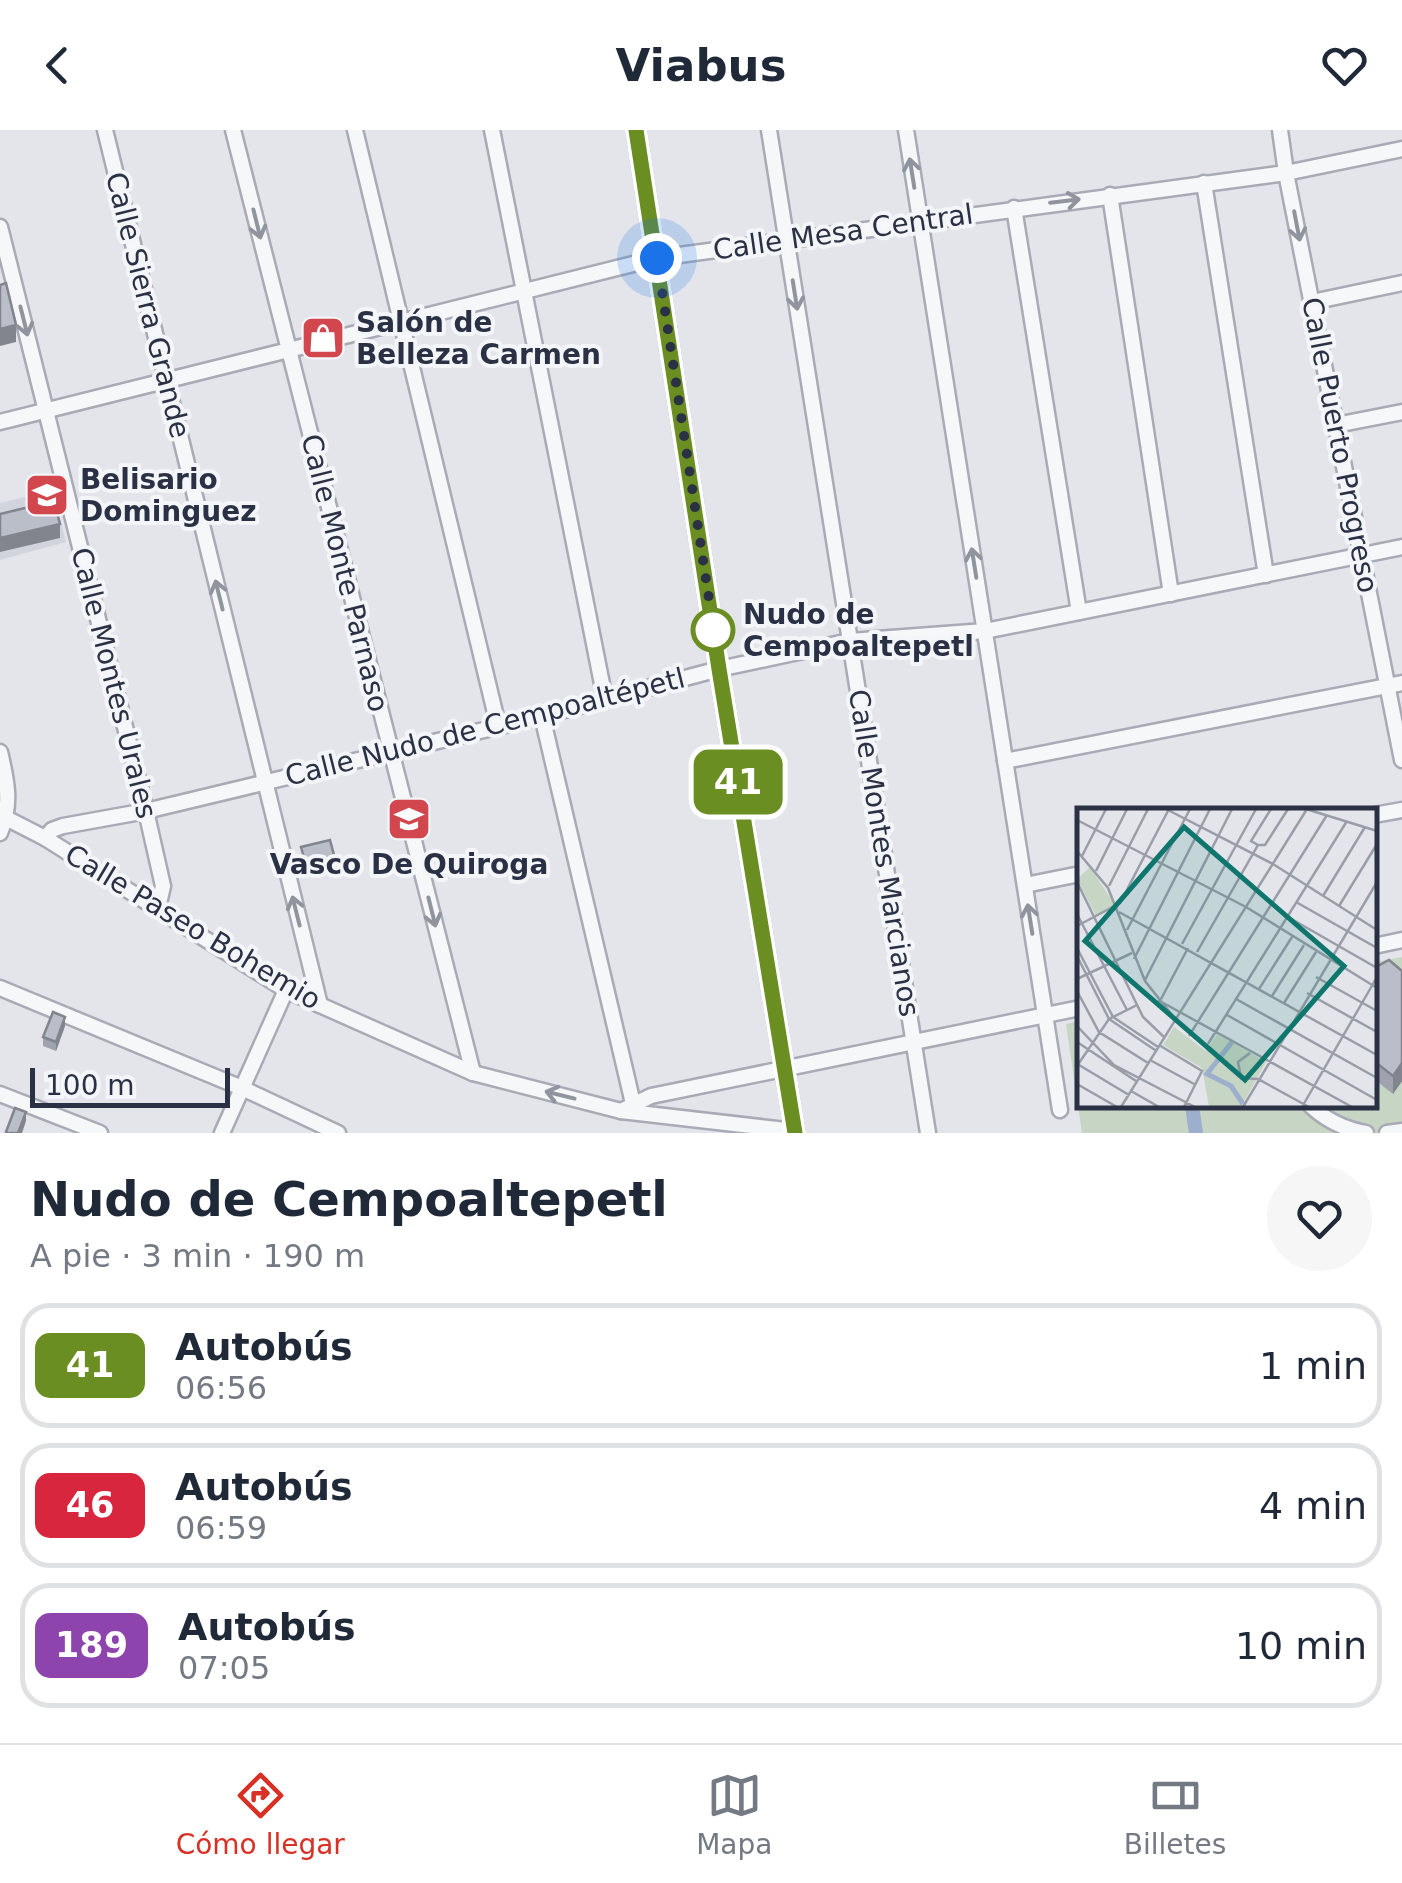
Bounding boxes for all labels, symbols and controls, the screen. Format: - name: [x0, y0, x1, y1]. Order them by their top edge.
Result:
- icon: back: [30, 38, 85, 93]
- icon: heart: [1317, 38, 1372, 93]
- text: Viabus: [616, 39, 786, 92]
- one-way arrow: [903, 157, 921, 189]
- street label: Calle Sierra Grande: [99, 169, 197, 441]
- one-way arrow: [1049, 192, 1081, 210]
- street label: Calle Mesa Central: [711, 197, 975, 267]
- one-way arrow: [248, 208, 267, 240]
- one-way arrow: [1288, 209, 1307, 241]
- your location: [632, 233, 682, 283]
- one-way arrow: [786, 279, 805, 311]
- street label: Calle Puerto Progreso: [1295, 294, 1385, 596]
- one-way arrow: [15, 305, 34, 336]
- place label: Salón de Belleza Carmen: [356, 306, 601, 371]
- shop icon: Salón de Belleza Carmen: [300, 315, 346, 361]
- street label: Calle Monte Parnaso: [295, 431, 395, 715]
- place label: Belisario Dominguez: [80, 463, 256, 528]
- school or university icon: Belisario Dominguez: [24, 472, 70, 518]
- street label: Calle Montes Urales: [64, 544, 164, 822]
- one-way arrow: [964, 547, 983, 580]
- one-way arrow: [209, 580, 227, 612]
- place label: Nudo de Cempoaltepetl: [743, 598, 974, 663]
- marker: Nudo de Cempoaltepetl: [692, 609, 734, 651]
- street label: Calle Nudo de Cempoaltépetl: [282, 661, 688, 793]
- street label: Calle Montes Marcianos: [842, 687, 926, 1019]
- line badge: 41: [693, 750, 783, 814]
- text: 41: [714, 762, 762, 802]
- school or university icon: Vasco De Quiroga: [386, 796, 432, 842]
- inset map: [1077, 808, 1377, 1108]
- street label: Calle Paseo Bohemio: [59, 838, 327, 1016]
- place label: Vasco De Quiroga: [270, 848, 548, 881]
- one-way arrow: [286, 896, 304, 928]
- one-way arrow: [424, 896, 442, 928]
- one-way arrow: [1020, 903, 1039, 935]
- scale bar: [30, 1063, 230, 1108]
- text: 100 m: [45, 1069, 135, 1102]
- one-way arrow: [545, 1085, 576, 1104]
- button: heart: [1267, 1166, 1372, 1271]
- text: Nudo de Cempoaltepetl: [30, 1171, 668, 1227]
- text: A pie · 3 min · 190 m: [30, 1237, 365, 1275]
- text: Autobús: [175, 1325, 353, 1369]
- text: 1 min: [1259, 1344, 1367, 1388]
- text: 41: [66, 1345, 114, 1385]
- text: 06:56: [175, 1369, 267, 1407]
- text: Autobús: [175, 1465, 353, 1509]
- text: 4 min: [1259, 1484, 1367, 1528]
- text: 46: [66, 1485, 114, 1525]
- text: 06:59: [175, 1509, 267, 1547]
- text: Autobús: [178, 1605, 356, 1649]
- text: 10 min: [1235, 1624, 1367, 1668]
- text: 189: [55, 1625, 128, 1665]
- text: 07:05: [178, 1649, 270, 1687]
- tab: Cómo llegar: [176, 1768, 345, 1861]
- tab: Mapa: [696, 1768, 772, 1861]
- tab: Billetes: [1124, 1768, 1226, 1861]

